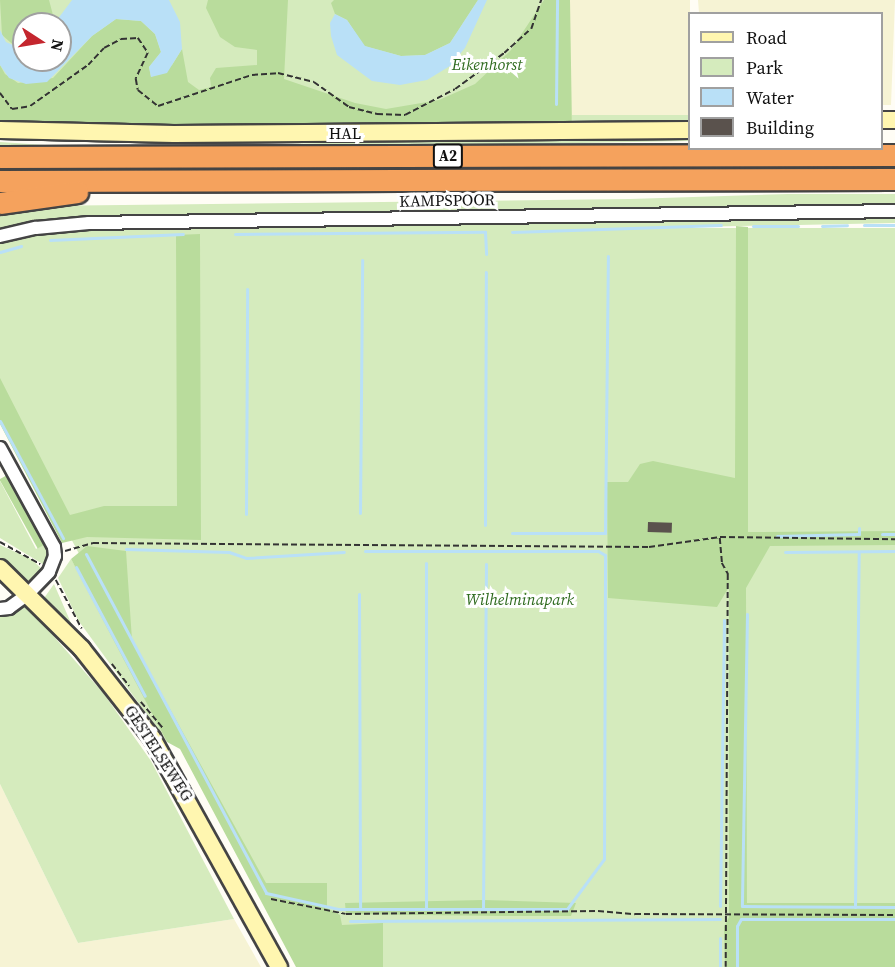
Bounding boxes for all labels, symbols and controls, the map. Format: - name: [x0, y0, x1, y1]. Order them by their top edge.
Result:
- north arrow: [12, 12, 72, 72]
- legend: [688, 12, 883, 150]
- text: Road: [746, 25, 787, 50]
- text: N: [46, 37, 70, 53]
- park label: Eikenhorst: [452, 54, 522, 74]
- text: Park: [746, 55, 783, 80]
- text: Water: [746, 85, 794, 110]
- text: Building: [746, 115, 814, 140]
- street label: HAL: [329, 123, 361, 143]
- road number: A2: [432, 144, 464, 168]
- street label: KAMPSPOOR: [399, 190, 495, 210]
- park label: Wilhelminapark: [466, 589, 574, 609]
- street label: GESTELSEWEG: [121, 701, 197, 805]

